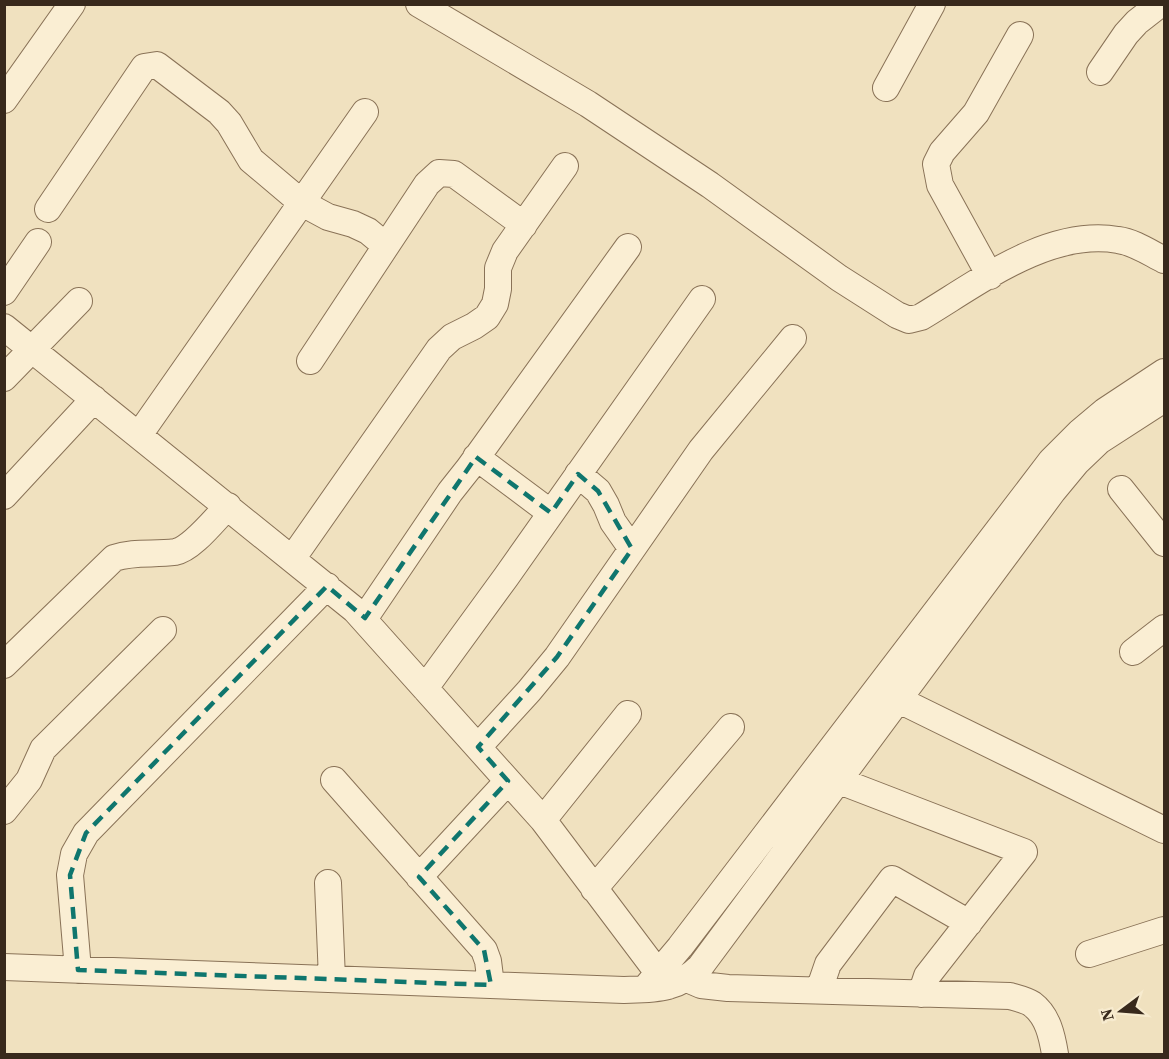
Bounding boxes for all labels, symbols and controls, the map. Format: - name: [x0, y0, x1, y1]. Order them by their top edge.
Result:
- north arrow: [1091, 981, 1151, 1041]
- text: N: [1094, 1006, 1119, 1024]

